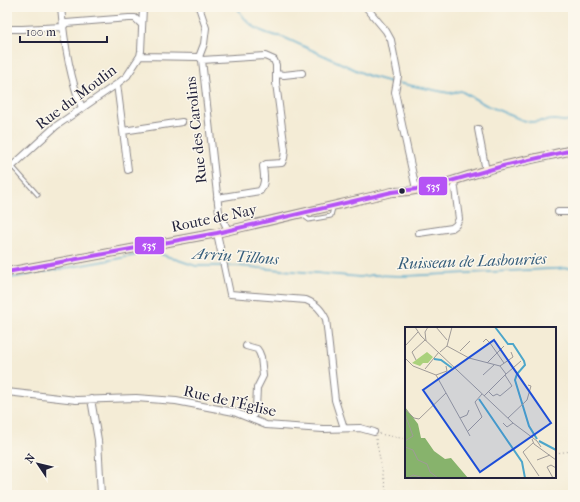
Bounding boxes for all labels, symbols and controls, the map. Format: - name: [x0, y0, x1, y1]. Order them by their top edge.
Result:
- scale bar: [20, 18, 107, 44]
- text: 100 m: [26, 25, 56, 39]
- street label: Rue du Moulin: [32, 61, 120, 133]
- street label: Rue des Carolins: [181, 75, 211, 184]
- line badge: 535: [418, 176, 448, 196]
- text: 535: [426, 180, 440, 193]
- unlabelled marker: [397, 186, 407, 196]
- street label: Route de Nay: [170, 200, 259, 236]
- line badge: 535: [134, 236, 165, 255]
- text: 535: [142, 239, 156, 252]
- water label: Arriu Tillous: [191, 243, 281, 269]
- water label: Ruisseau de Lasbouries: [396, 249, 548, 273]
- inset map: [405, 327, 556, 478]
- street label: Rue de l'Église: [182, 382, 279, 421]
- north arrow: [18, 444, 58, 484]
- text: N: [22, 451, 38, 466]

